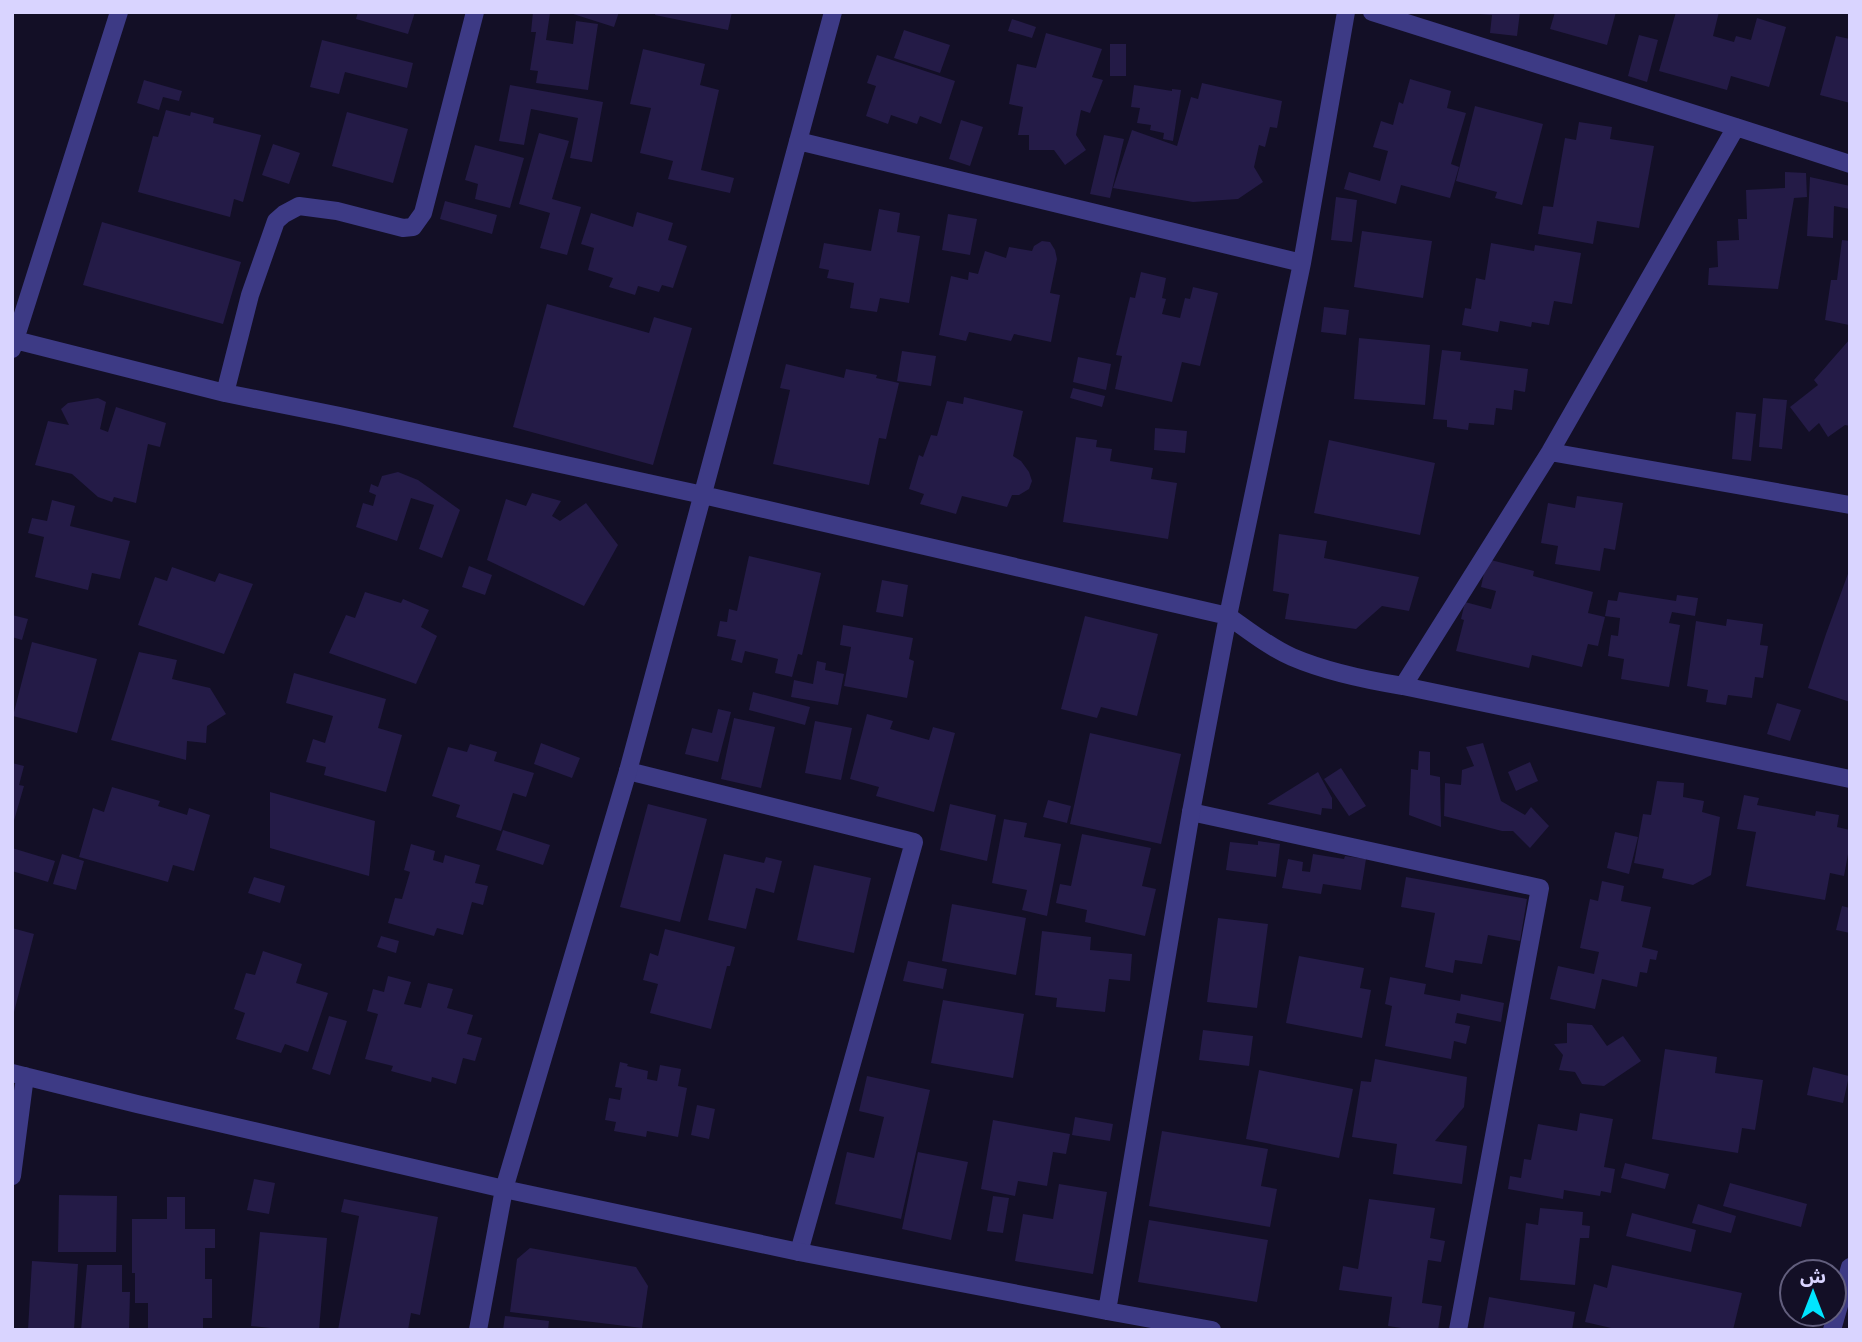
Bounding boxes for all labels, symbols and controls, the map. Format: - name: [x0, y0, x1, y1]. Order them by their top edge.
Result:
- north arrow: [1778, 1258, 1848, 1328]
- text: ش: [1800, 1263, 1826, 1289]

